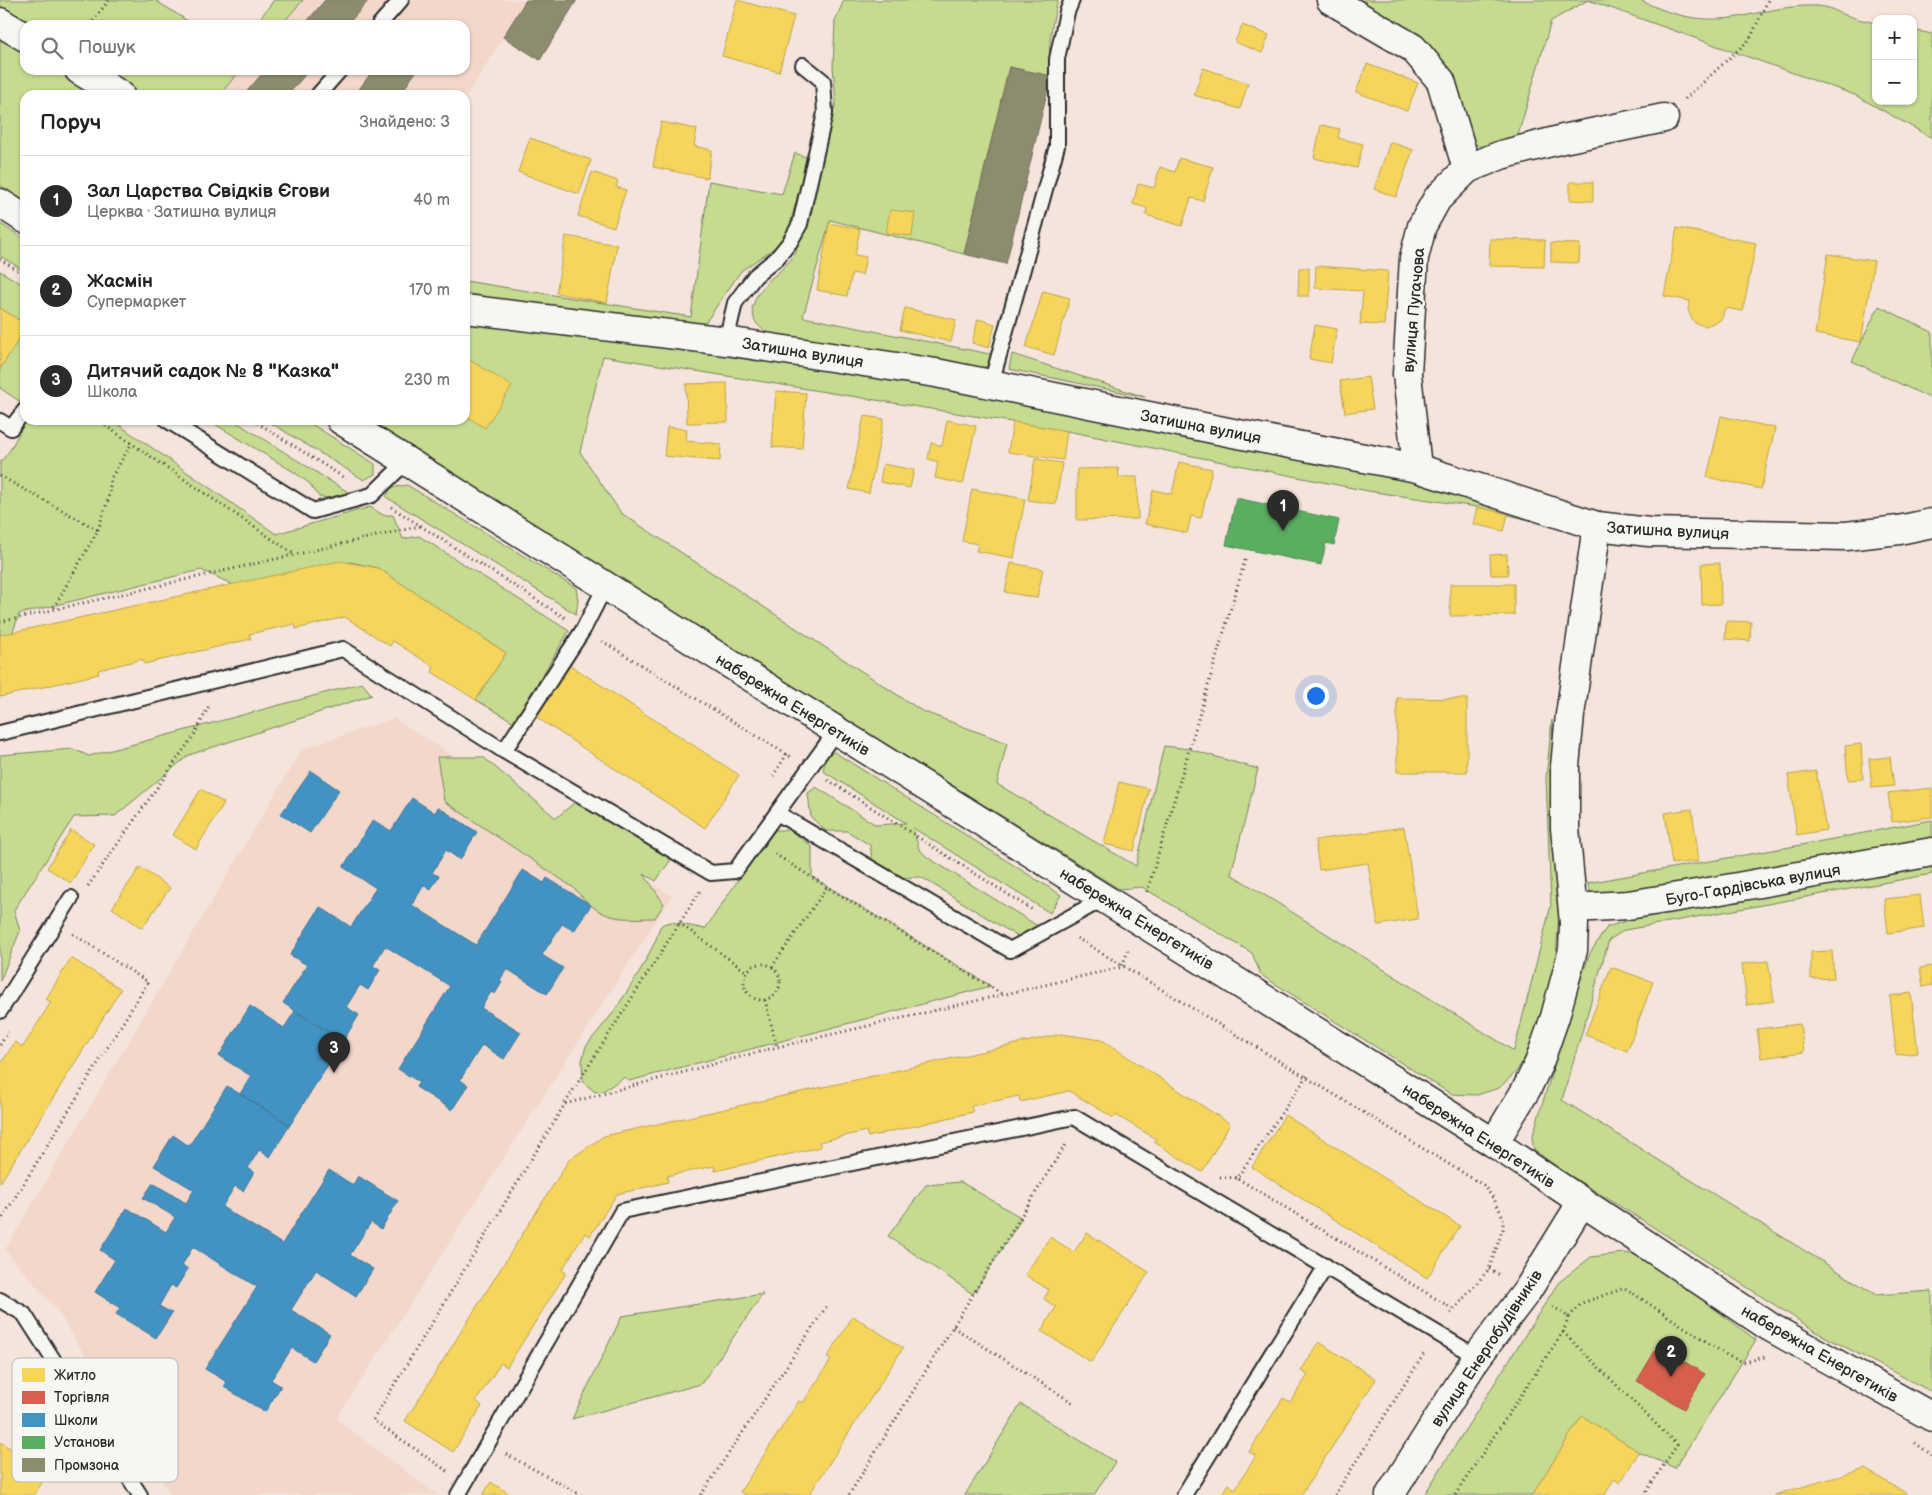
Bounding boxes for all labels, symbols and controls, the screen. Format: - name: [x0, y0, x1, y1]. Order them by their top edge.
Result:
- map controls: [1872, 15, 1917, 105]
- button: +: [1872, 15, 1917, 60]
- search box: [20, 20, 470, 75]
- icon: search: [38, 34, 66, 62]
- text: Пошук: [78, 36, 136, 59]
- button: −: [1872, 60, 1917, 105]
- text: Поруч: [40, 110, 101, 135]
- text: Знайдено: 3: [360, 113, 450, 132]
- text: Зал Царства Свідків Єгови: [87, 180, 330, 203]
- text: 1: [53, 191, 59, 210]
- text: 40 m: [413, 191, 450, 210]
- text: Церква · Затишна вулиця: [87, 203, 276, 222]
- street label: вулиця Пугачова: [1400, 246, 1429, 373]
- text: Жасмін: [87, 270, 153, 293]
- text: 2: [51, 281, 61, 300]
- text: 170 m: [409, 281, 450, 300]
- text: Супермаркет: [87, 293, 186, 312]
- street label: Затишна вулиця: [741, 335, 865, 372]
- text: Дитячий садок № 8 "Казка": [87, 360, 339, 383]
- text: 3: [51, 371, 61, 390]
- text: 230 m: [404, 371, 450, 390]
- text: Школа: [87, 383, 137, 402]
- street label: Затишна вулиця: [1139, 406, 1263, 449]
- pin: 1: [1267, 490, 1299, 531]
- street label: Затишна вулиця: [1606, 519, 1730, 544]
- street label: набережна Енергетиків: [712, 650, 873, 761]
- your location: [1303, 683, 1329, 709]
- street label: Буго-Гардівська вулиця: [1664, 861, 1842, 910]
- street label: набережна Енергетиків: [1056, 864, 1217, 975]
- pin: 3: [318, 1032, 350, 1073]
- street label: набережна Енергетиків: [1398, 1080, 1558, 1193]
- street label: вулиця Енергобудівників: [1428, 1266, 1547, 1431]
- street label: набережна Енергетиків: [1737, 1302, 1902, 1407]
- pin: 2: [1655, 1336, 1687, 1377]
- legend: [12, 1358, 178, 1482]
- text: Житло: [54, 1367, 96, 1384]
- text: Торгівля: [54, 1389, 110, 1406]
- text: Школи: [54, 1412, 98, 1429]
- text: Установи: [54, 1434, 115, 1451]
- text: Промзона: [54, 1457, 120, 1474]

